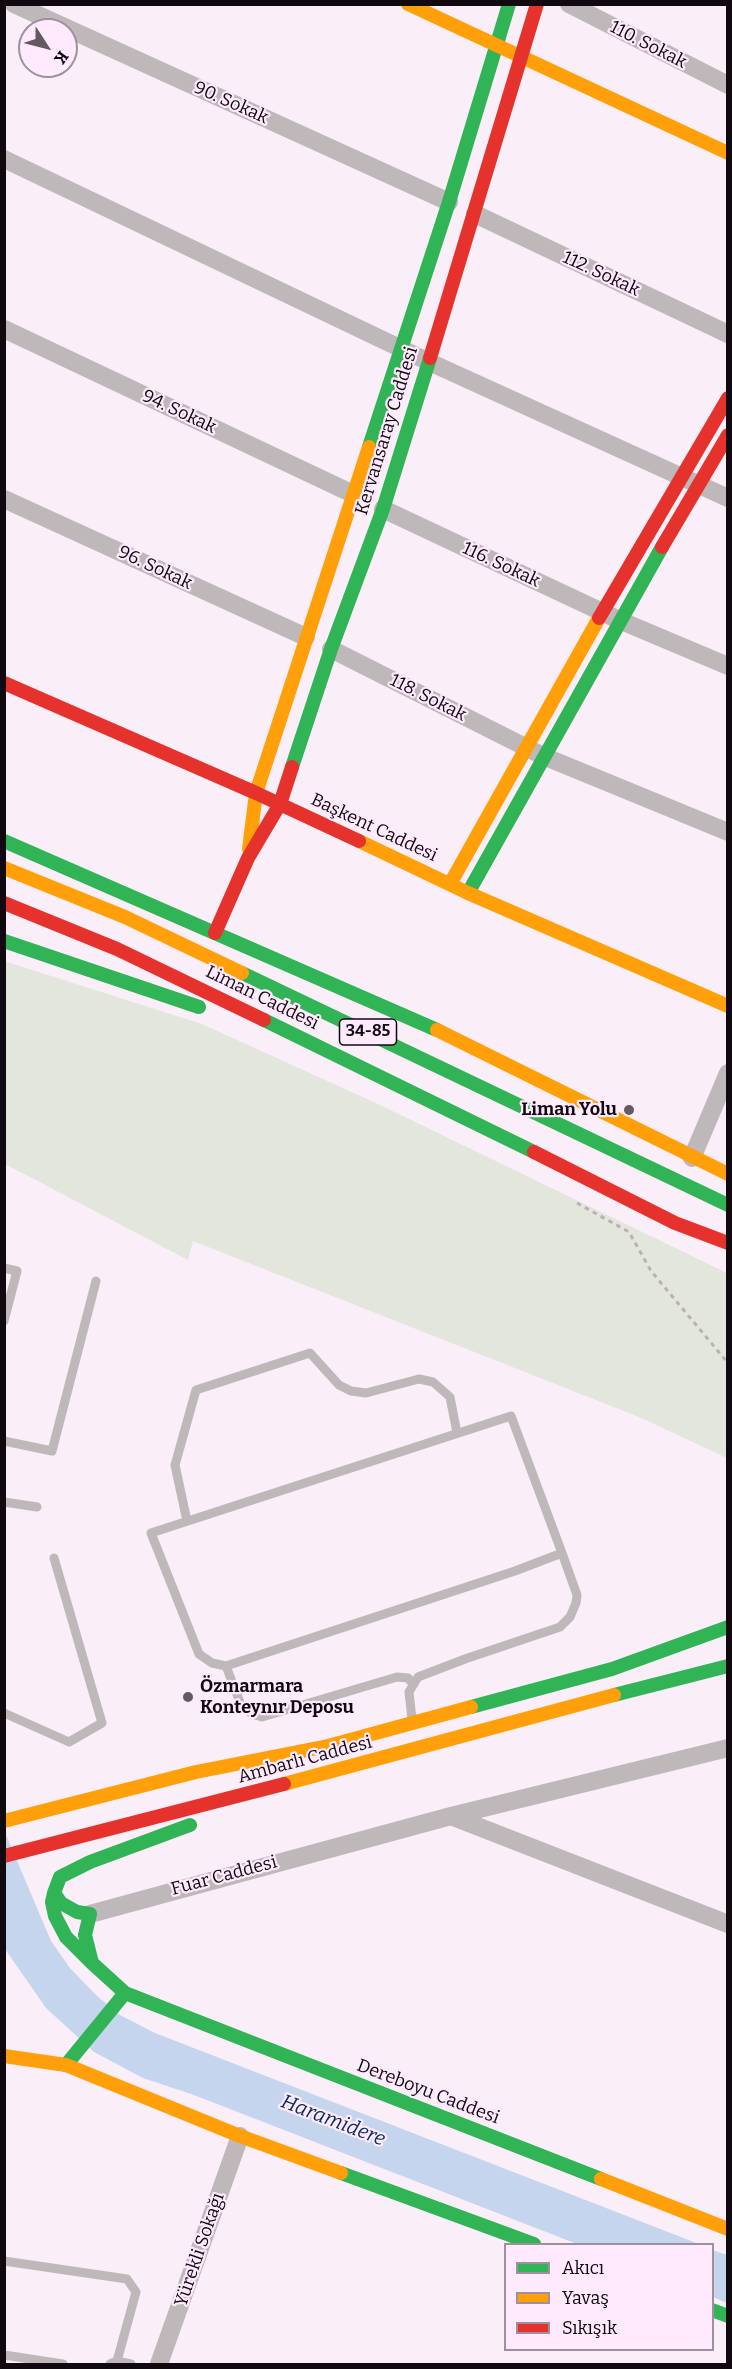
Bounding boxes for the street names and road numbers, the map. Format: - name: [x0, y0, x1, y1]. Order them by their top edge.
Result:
- street label: 110. Sokak: [606, 17, 690, 73]
- street label: 90. Sokak: [190, 77, 272, 129]
- street label: 112. Sokak: [559, 247, 643, 301]
- street label: Kervansaray Caddesi: [351, 344, 423, 518]
- street label: 94. Sokak: [139, 385, 219, 439]
- street label: 116. Sokak: [459, 538, 543, 592]
- street label: 96. Sokak: [115, 541, 195, 595]
- street label: 118. Sokak: [386, 670, 470, 726]
- street label: Başkent Caddesi: [307, 789, 441, 867]
- street label: Liman Caddesi: [202, 961, 322, 1035]
- road number: 34-85: [340, 1019, 397, 1045]
- street label: Ambarlı Caddesi: [236, 1732, 374, 1788]
- street label: Fuar Caddesi: [169, 1851, 279, 1901]
- street label: Dereboyu Caddesi: [354, 2055, 502, 2129]
- street label: Yürekli Sokağı: [170, 2190, 230, 2310]

